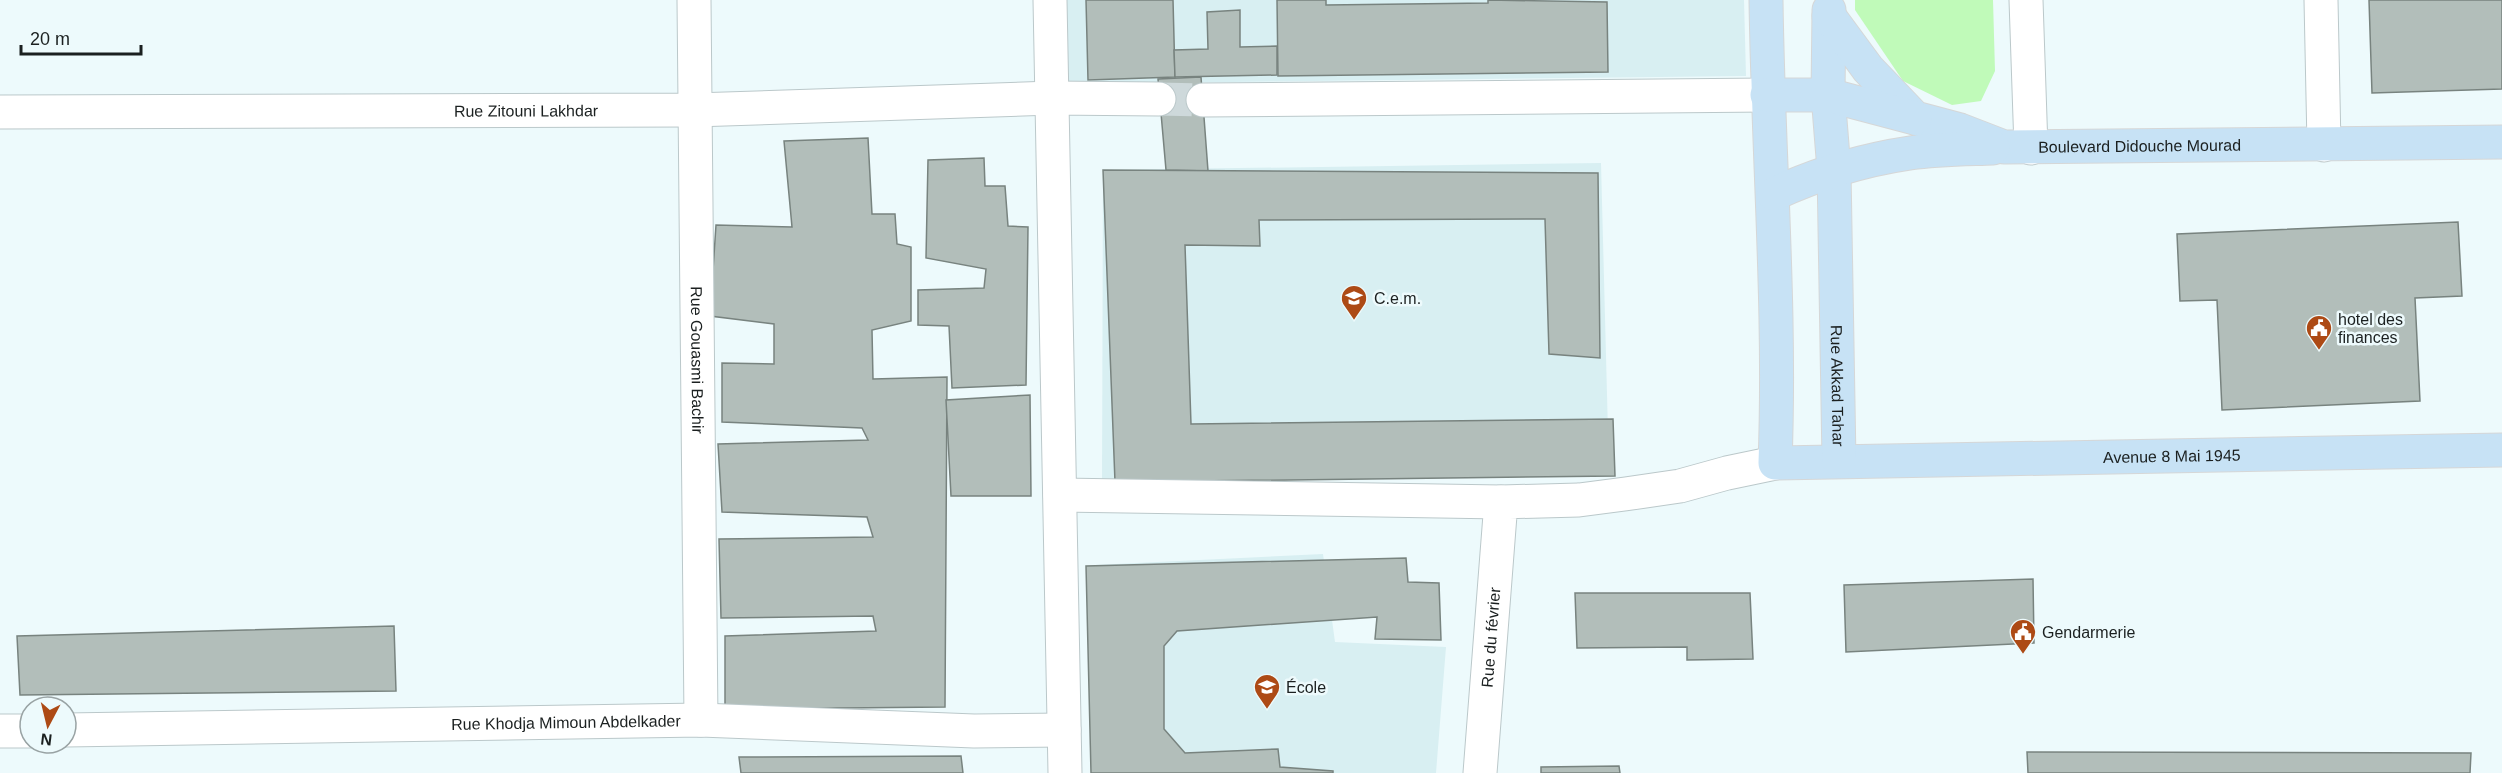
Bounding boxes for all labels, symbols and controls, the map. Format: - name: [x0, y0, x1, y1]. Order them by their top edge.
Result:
- scale bar: [21, 18, 141, 56]
- text: 20 m: [30, 29, 70, 49]
- street label: Rue Zitouni Lakhdar: [454, 102, 599, 120]
- street label: Boulevard Didouche Mourad: [2038, 137, 2241, 156]
- school or university icon: C.e.m.: [1339, 283, 1369, 321]
- street label: Rue Gouasmi Bachir: [688, 286, 706, 435]
- place label: C.e.m.: [1374, 290, 1421, 307]
- place label: hotel des finances: [2338, 311, 2403, 346]
- public building icon: hotel des finances: [2304, 313, 2334, 351]
- street label: Rue Akkad Tahar: [1828, 325, 1847, 447]
- street label: Avenue 8 Mai 1945: [2103, 447, 2241, 466]
- street label: Rue du février: [1479, 586, 1503, 688]
- public building icon: Gendarmerie: [2008, 617, 2038, 655]
- place label: Gendarmerie: [2042, 624, 2135, 641]
- school or university icon: École: [1252, 672, 1282, 710]
- place label: École: [1286, 678, 1326, 696]
- north arrow: [18, 695, 78, 755]
- street label: Rue Khodja Mimoun Abdelkader: [451, 712, 682, 733]
- text: N: [39, 730, 53, 749]

